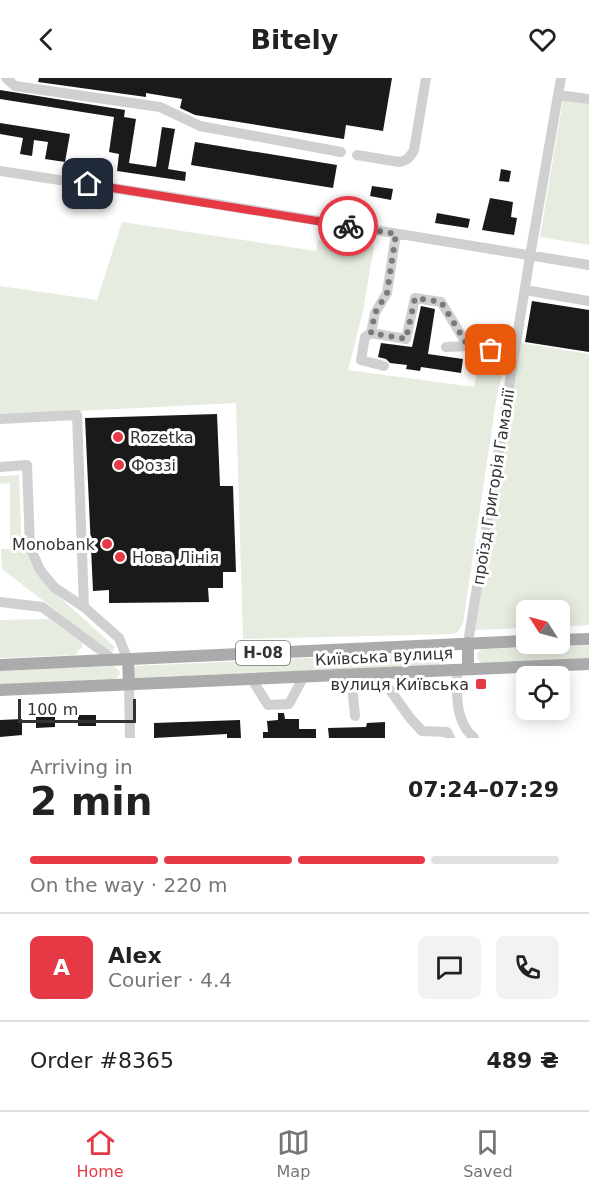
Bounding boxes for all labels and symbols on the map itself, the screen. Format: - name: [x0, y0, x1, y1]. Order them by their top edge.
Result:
- pin: [62, 158, 113, 209]
- courier: [318, 196, 378, 256]
- pin: [465, 324, 516, 375]
- street label: проїзд Григорія Гамалії: [469, 387, 518, 586]
- place label: Rozetka: [130, 428, 194, 447]
- marker: Rozetka: [111, 430, 125, 444]
- place label: Фоззі: [131, 456, 176, 475]
- marker: Фоззі: [112, 458, 126, 472]
- place label: Monobank: [12, 535, 96, 554]
- marker: Monobank: [100, 537, 114, 551]
- place label: Нова Лінія: [132, 548, 219, 567]
- marker: Нова Лінія: [113, 550, 127, 564]
- north arrow: [516, 600, 570, 654]
- road number: Н-08: [236, 641, 290, 665]
- street label: Київська вулиця: [314, 643, 454, 670]
- place label: вулиця Київська: [331, 675, 469, 694]
- marker: вулиця Київська: [474, 677, 488, 691]
- scale bar: [18, 696, 136, 724]

